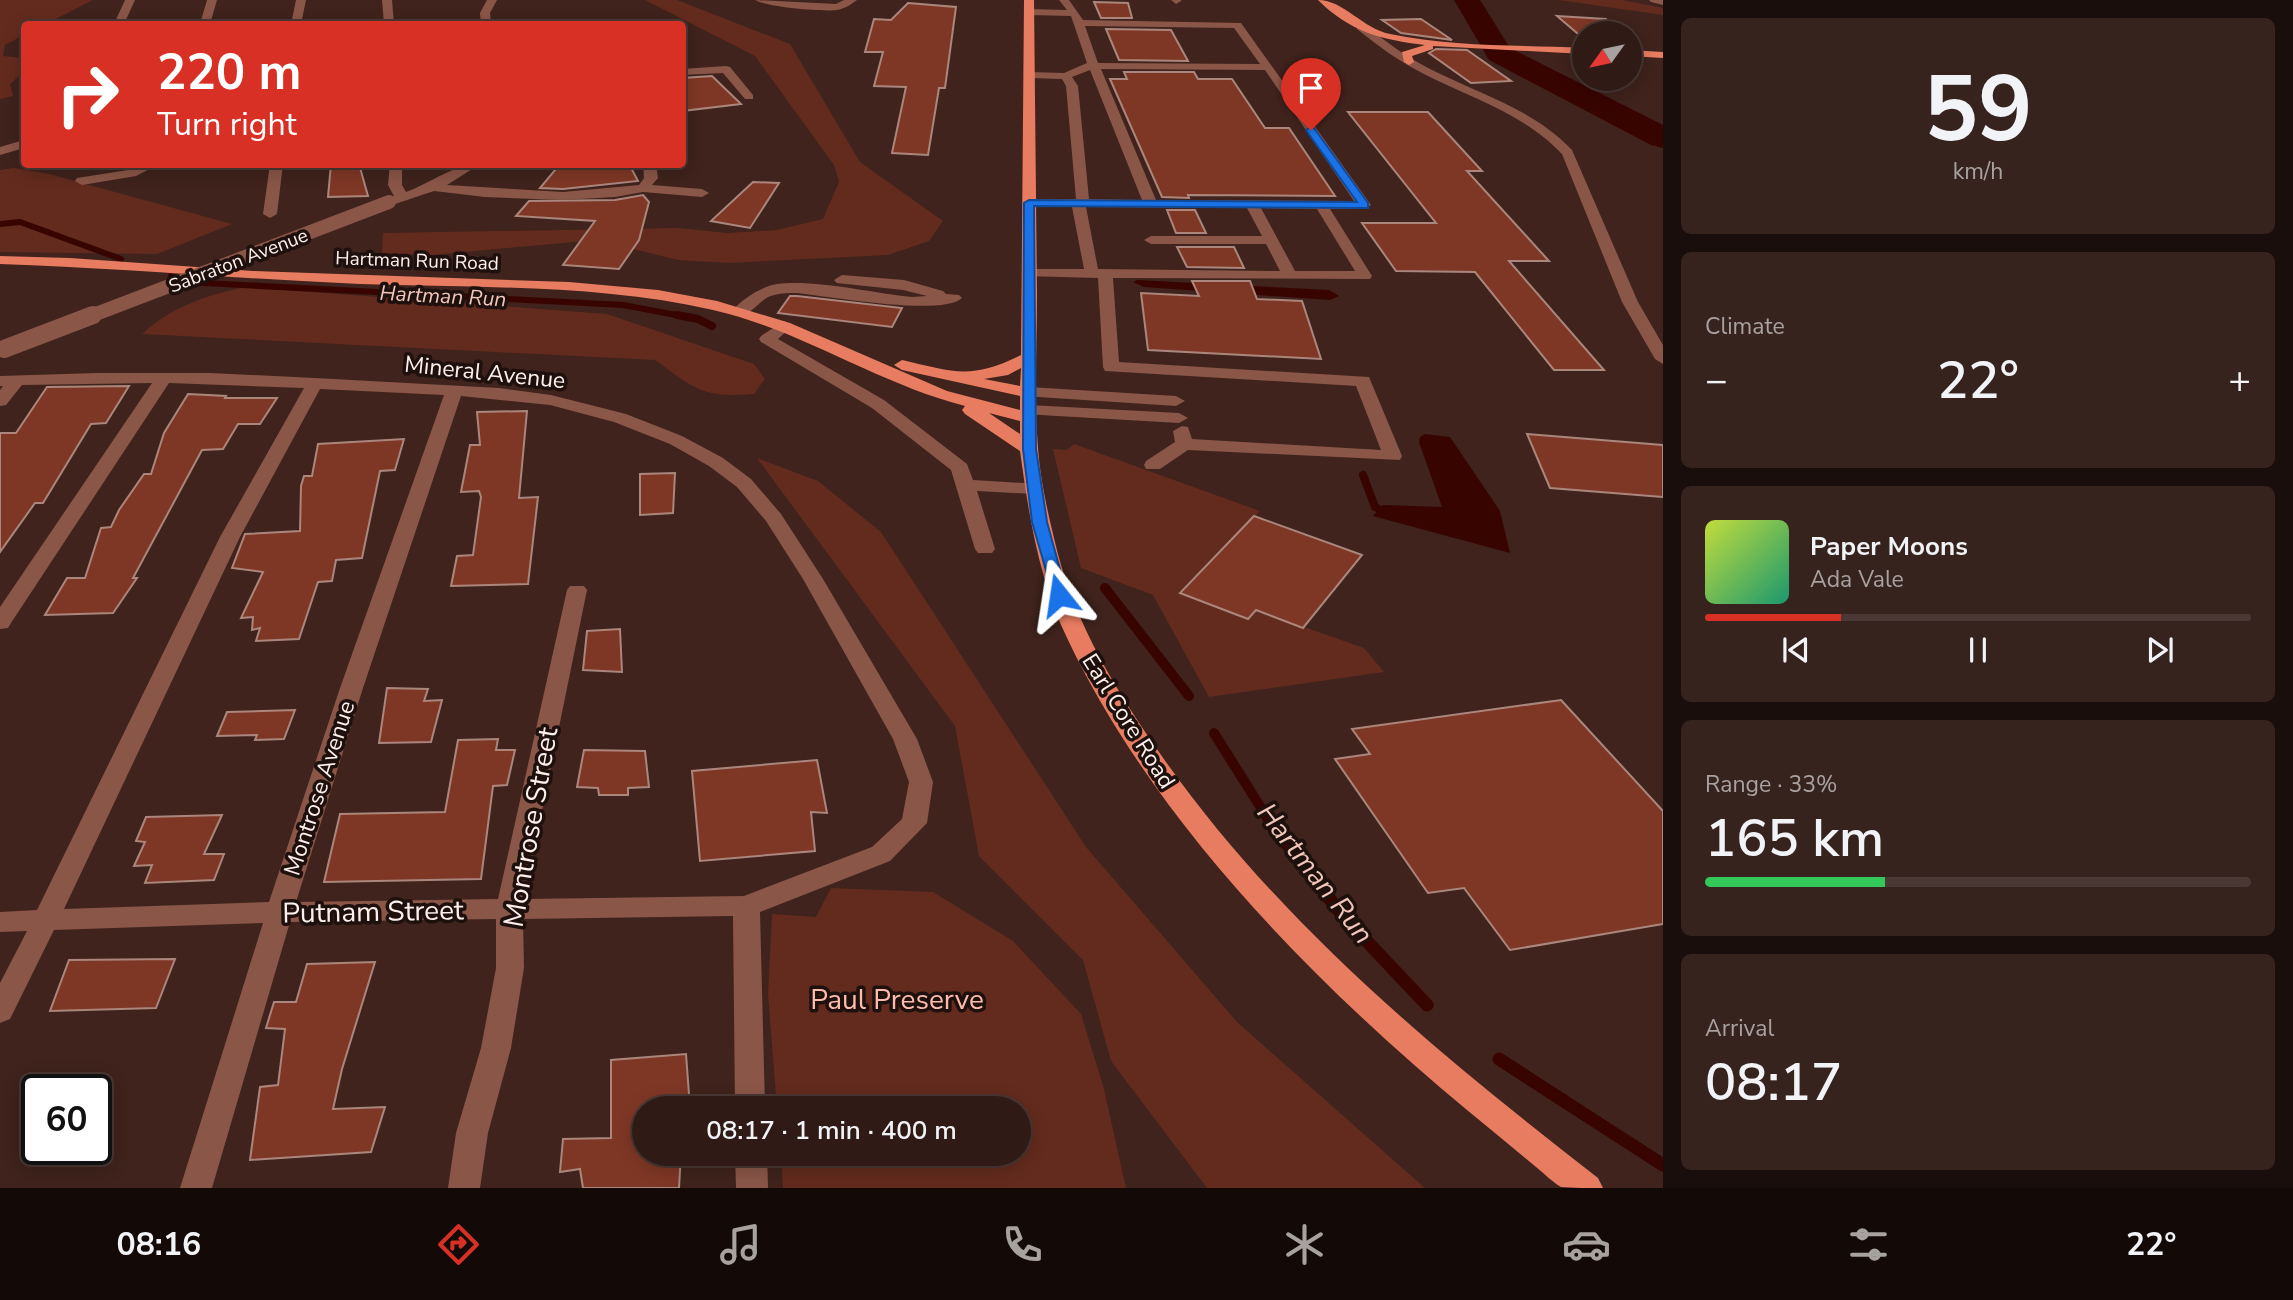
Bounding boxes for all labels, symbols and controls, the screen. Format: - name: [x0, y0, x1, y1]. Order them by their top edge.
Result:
- north arrow: [1572, 21, 1642, 91]
- map controls: [1572, 21, 1642, 91]
- text: 220 m: [157, 39, 301, 106]
- text: 59: [1923, 48, 2033, 172]
- icon: right: [42, 49, 133, 140]
- pin: [1281, 58, 1341, 130]
- icon: arrive: [1292, 69, 1330, 107]
- text: Turn right: [157, 103, 297, 146]
- text: km/h: [1953, 156, 2003, 187]
- street label: Sabraton Avenue: [165, 222, 312, 299]
- street label: Hartman Run Road: [335, 245, 499, 277]
- water label: Hartman Run: [379, 279, 507, 313]
- text: Climate: [1705, 311, 1785, 342]
- text: 22°: [1937, 345, 2019, 416]
- street label: Mineral Avenue: [403, 349, 567, 396]
- text: −: [1705, 355, 1728, 406]
- text: +: [2228, 355, 2251, 406]
- text: Paper Moons: [1810, 529, 1968, 564]
- position arrow: [1022, 558, 1096, 632]
- text: Ada Vale: [1810, 564, 1904, 595]
- icon: previous: [1777, 631, 1815, 669]
- icon: pause: [1959, 631, 1997, 669]
- icon: next: [2141, 631, 2179, 669]
- street label: Earl Core Road: [1075, 648, 1182, 795]
- street label: Montrose Avenue: [277, 697, 362, 879]
- street label: Montrose Street: [495, 724, 567, 930]
- text: Range · 33%: [1705, 769, 1837, 800]
- water label: Hartman Run: [1248, 795, 1382, 952]
- text: 165 km: [1705, 803, 1884, 874]
- street label: Putnam Street: [282, 891, 464, 933]
- park label: Paul Preserve: [810, 981, 984, 1019]
- text: Arrival: [1705, 1013, 1774, 1044]
- text: 08:17: [1705, 1047, 1842, 1118]
- speed limit sign: 60: [21, 1074, 112, 1165]
- text: 08:17 · 1 min · 400 m: [706, 1113, 957, 1148]
- icon: directions: [434, 1220, 483, 1269]
- icon: music: [716, 1220, 765, 1269]
- icon: phone: [998, 1220, 1047, 1269]
- icon: climate: [1280, 1220, 1329, 1269]
- icon: car: [1562, 1220, 1611, 1269]
- icon: filters: [1844, 1220, 1893, 1269]
- text: 08:16: [116, 1223, 201, 1266]
- text: 22°: [2126, 1223, 2176, 1266]

